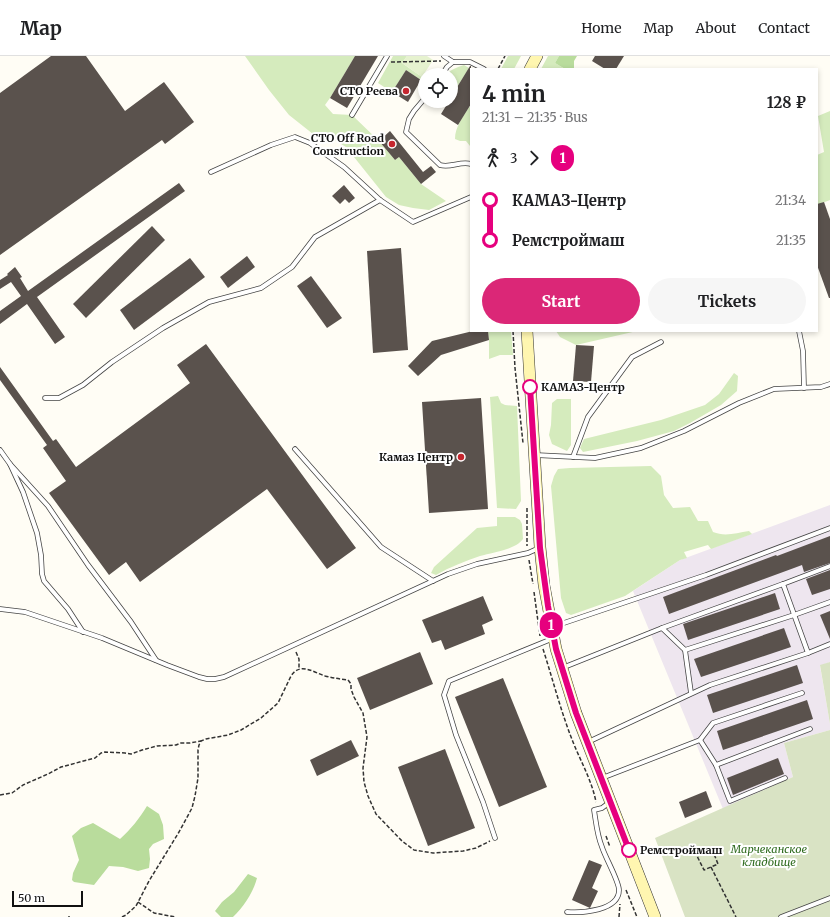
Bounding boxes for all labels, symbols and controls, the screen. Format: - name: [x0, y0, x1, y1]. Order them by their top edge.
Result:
- text: Map: [20, 16, 62, 40]
- text: Home: [581, 19, 622, 37]
- text: Map: [644, 19, 673, 37]
- text: About: [695, 19, 736, 37]
- text: Contact: [758, 19, 810, 37]
- map controls: [418, 68, 458, 108]
- button: locate: [418, 68, 458, 108]
- text: 4 min: [482, 80, 546, 108]
- place label: СТО Реева: [340, 84, 398, 98]
- marker: СТО Реева: [401, 86, 411, 96]
- text: 128 ₽: [767, 93, 806, 112]
- text: 21:31 – 21:35 · Bus: [482, 109, 588, 126]
- place label: СТО Off Road Construction: [311, 131, 385, 158]
- marker: СТО Off Road Construction: [387, 139, 397, 149]
- icon: walk: [482, 147, 504, 169]
- icon: forward: [523, 147, 545, 169]
- text: 1: [559, 149, 566, 167]
- text: 3: [510, 150, 517, 167]
- text: КАМАЗ-Центр: [512, 191, 626, 210]
- text: 21:34: [775, 192, 806, 209]
- text: Ремстроймаш: [512, 231, 625, 250]
- text: 21:35: [776, 232, 806, 249]
- button: Start: [482, 278, 640, 324]
- button: Tickets: [648, 278, 806, 324]
- marker: КАМАЗ-Центр: [522, 379, 538, 395]
- place label: КАМАЗ-Центр: [541, 380, 625, 394]
- place label: Камаз Центр: [379, 450, 453, 464]
- marker: Камаз Центр: [456, 452, 466, 462]
- line badge: 1: [538, 612, 564, 638]
- text: 1: [548, 616, 554, 634]
- marker: Ремстроймаш: [621, 842, 637, 858]
- park label: Марчеканское кладбище: [730, 842, 808, 869]
- place label: Ремстроймаш: [640, 843, 723, 857]
- scale bar: [12, 889, 83, 908]
- text: 50 m: [18, 891, 45, 905]

